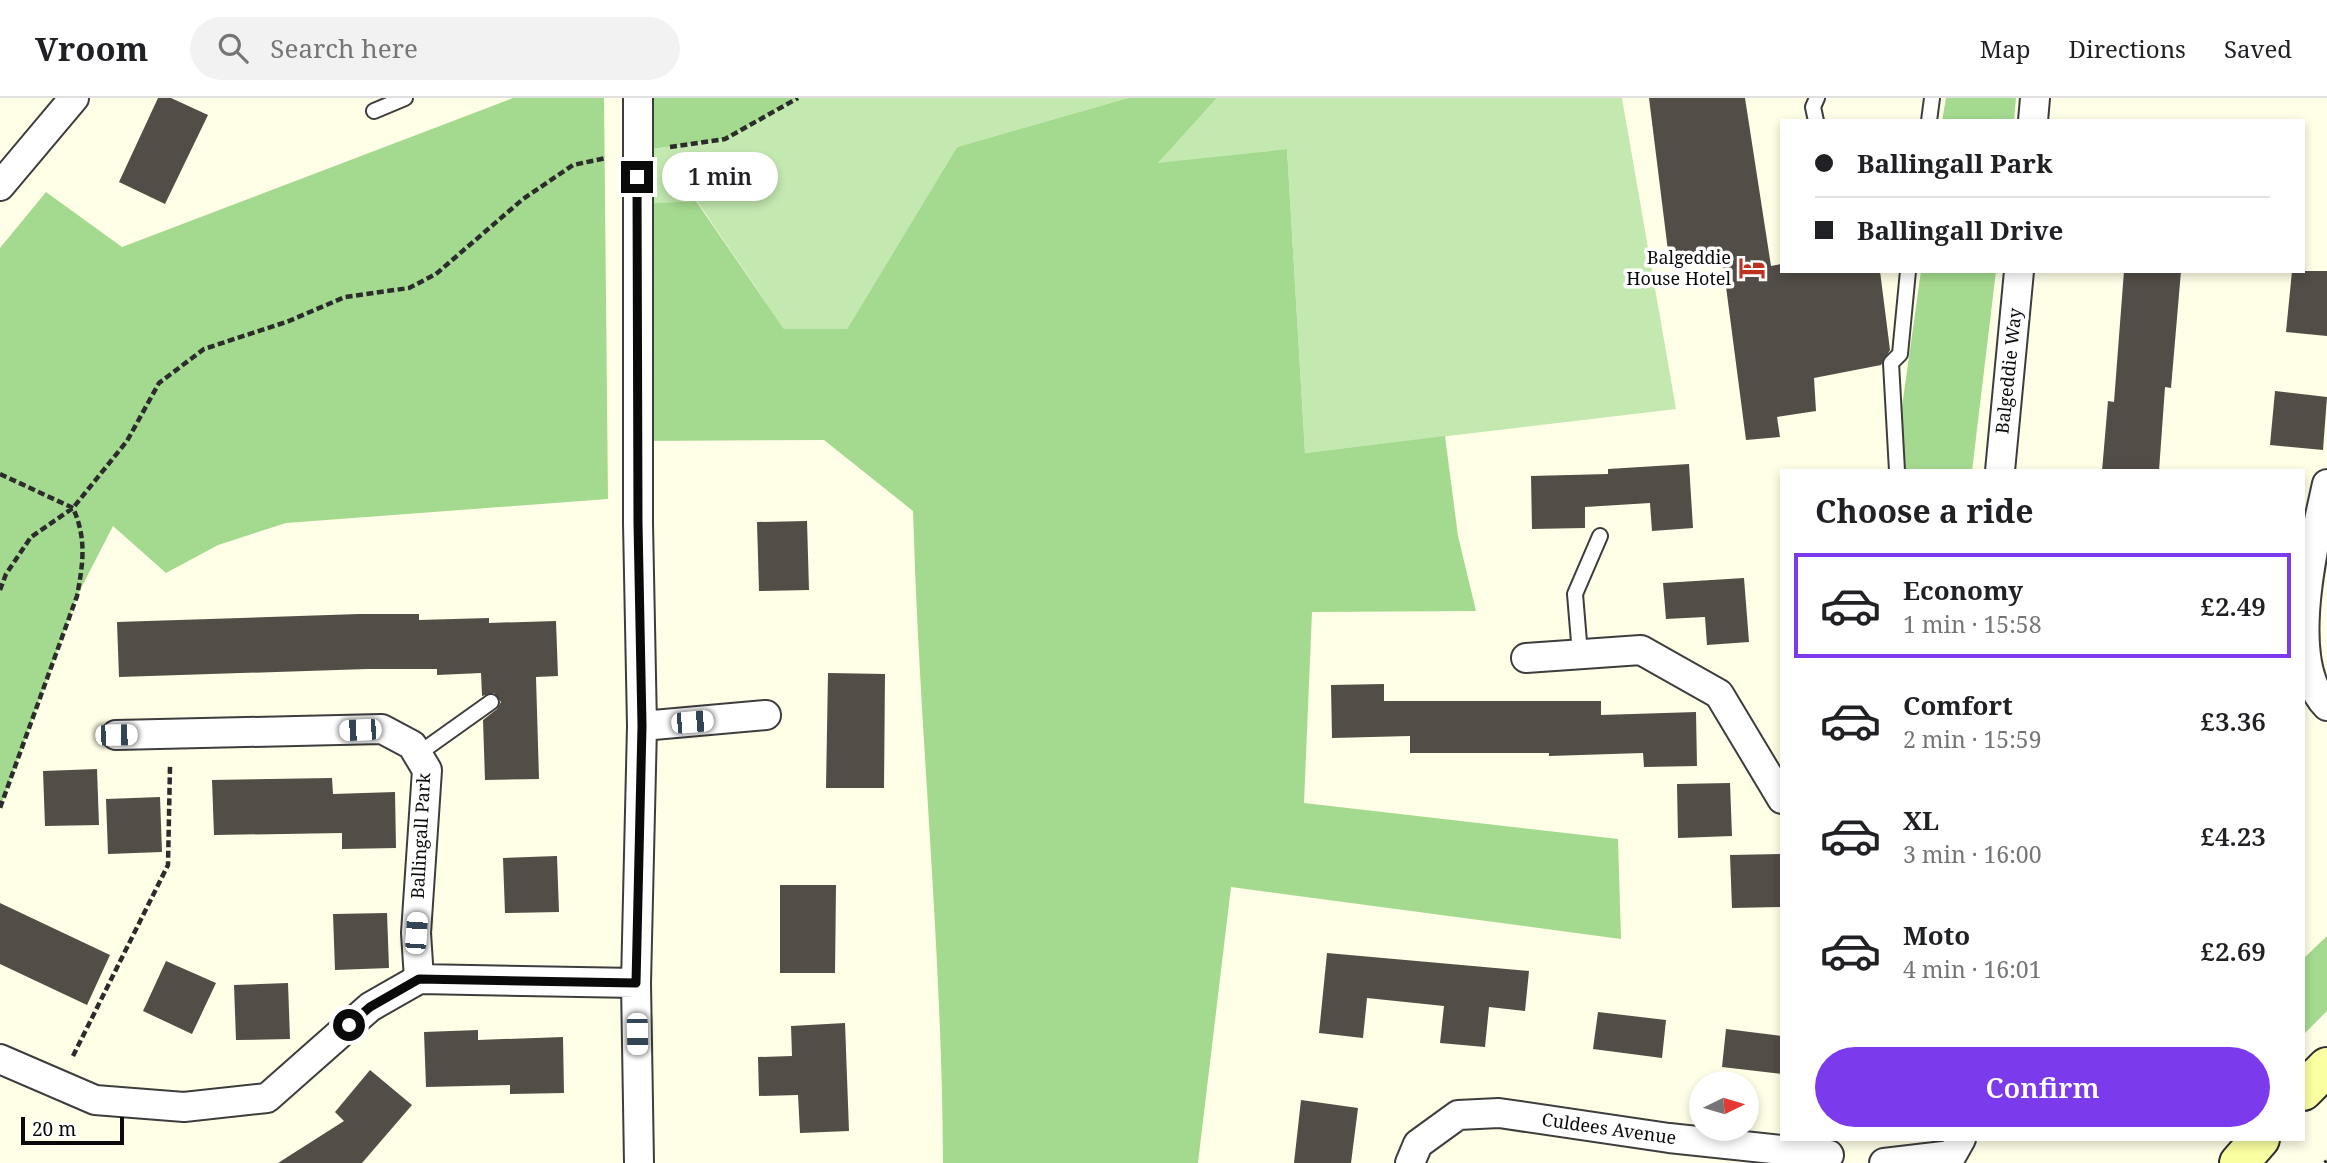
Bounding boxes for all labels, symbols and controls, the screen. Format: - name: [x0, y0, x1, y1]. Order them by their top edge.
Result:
- search box: [190, 17, 680, 80]
- text: Vroom: [35, 26, 148, 71]
- icon: search: [214, 29, 252, 67]
- text: Search here: [270, 30, 418, 66]
- text: Map: [1980, 32, 2031, 65]
- text: Directions: [2069, 32, 2186, 65]
- text: Saved: [2224, 32, 2292, 65]
- text: Ballingall Park: [1857, 145, 2052, 181]
- callout: 1 min: [662, 153, 777, 202]
- text: 1 min: [688, 160, 752, 192]
- route end: [621, 161, 653, 193]
- text: Ballingall Drive: [1857, 212, 2063, 248]
- place label: Balgeddie House Hotel: [1626, 245, 1731, 290]
- hotel icon: Balgeddie House Hotel: [1737, 253, 1767, 283]
- street label: Balgeddie Way: [1989, 306, 2027, 435]
- text: Choose a ride: [1815, 489, 2034, 532]
- text: Economy: [1903, 572, 2023, 608]
- icon: car: [1819, 574, 1882, 637]
- text: £2.49: [2200, 588, 2266, 624]
- text: 1 min · 15:58: [1903, 608, 2041, 640]
- text: Comfort: [1903, 687, 2013, 723]
- icon: car: [1819, 689, 1882, 752]
- text: £3.36: [2200, 703, 2266, 739]
- car: [671, 710, 714, 734]
- car: [339, 719, 382, 741]
- text: 2 min · 15:59: [1903, 723, 2041, 755]
- car: [95, 724, 138, 746]
- street label: Ballingall Park: [405, 772, 435, 900]
- text: XL: [1903, 802, 1939, 838]
- icon: car: [1819, 804, 1882, 867]
- text: £4.23: [2200, 818, 2266, 854]
- text: 3 min · 16:00: [1903, 838, 2041, 870]
- car: [405, 911, 428, 955]
- text: Moto: [1903, 917, 1970, 953]
- icon: car: [1819, 919, 1882, 982]
- text: £2.69: [2200, 933, 2266, 969]
- text: 4 min · 16:01: [1903, 953, 2041, 985]
- route start: [333, 1009, 365, 1041]
- car: [627, 1013, 648, 1055]
- button: Confirm: [1815, 1047, 2270, 1127]
- north arrow: [1689, 1071, 1759, 1141]
- map controls: [1689, 1071, 1759, 1141]
- street label: Culdees Avenue: [1540, 1107, 1678, 1149]
- scale bar: [21, 1114, 124, 1146]
- text: 20 m: [32, 1116, 76, 1142]

